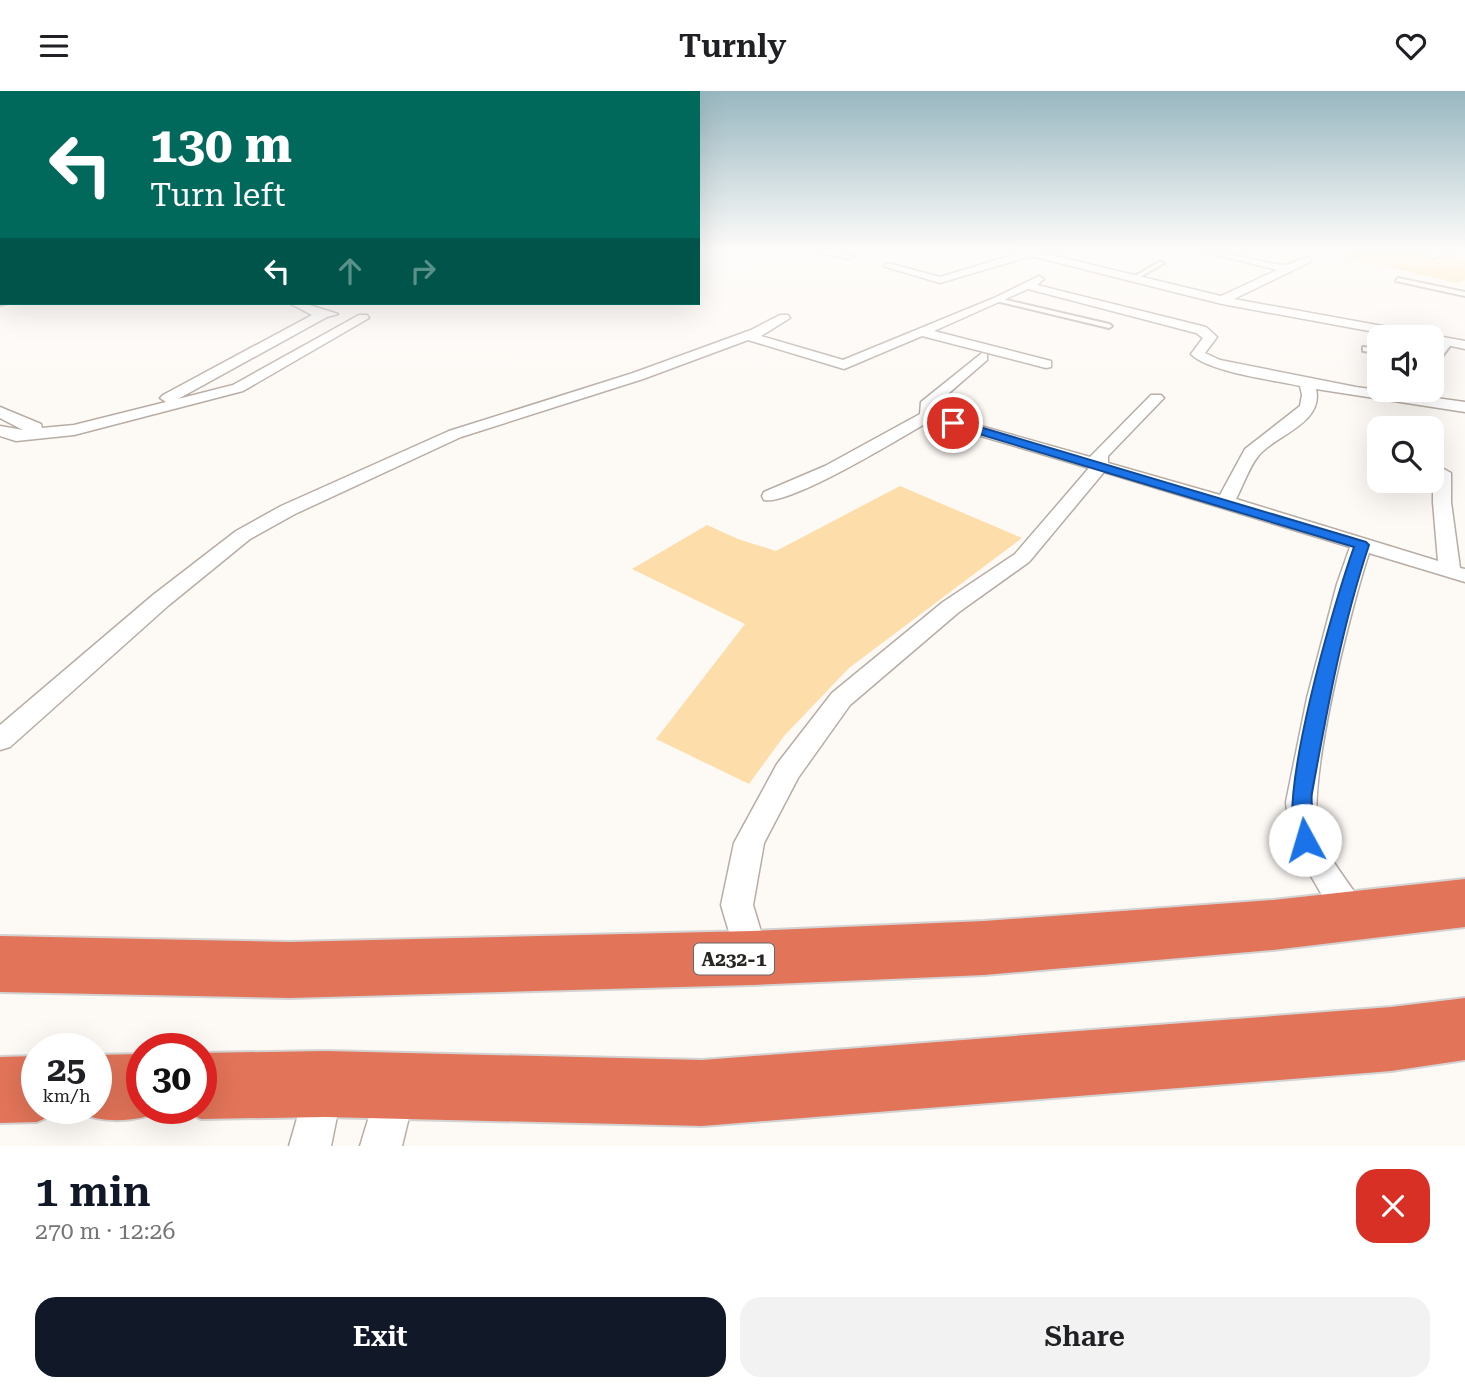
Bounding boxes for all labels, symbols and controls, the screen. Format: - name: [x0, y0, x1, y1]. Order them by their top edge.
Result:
- icon: menu: [35, 27, 73, 65]
- text: Turnly: [679, 27, 786, 65]
- icon: heart: [1392, 27, 1430, 65]
- text: 130 m: [150, 117, 292, 174]
- icon: left: [35, 119, 126, 210]
- text: Turn left: [150, 176, 285, 214]
- icon: left: [258, 252, 296, 290]
- icon: ahead: [331, 252, 369, 290]
- icon: right: [404, 252, 442, 290]
- map controls: [1367, 325, 1444, 493]
- button: sound: [1367, 325, 1444, 402]
- pin: [923, 393, 983, 453]
- icon: arrive: [934, 404, 972, 442]
- button: search: [1367, 416, 1444, 493]
- position arrow: [1268, 803, 1342, 877]
- road number: A232-1: [694, 943, 774, 975]
- speed limit sign: 30: [126, 1033, 217, 1124]
- text: 25: [47, 1049, 86, 1090]
- text: km/h: [42, 1085, 91, 1106]
- text: 1 min: [35, 1167, 151, 1216]
- button: close: [1356, 1169, 1430, 1243]
- text: 270 m · 12:26: [35, 1218, 175, 1245]
- button: Exit: [35, 1297, 726, 1377]
- button: Share: [740, 1297, 1430, 1377]

